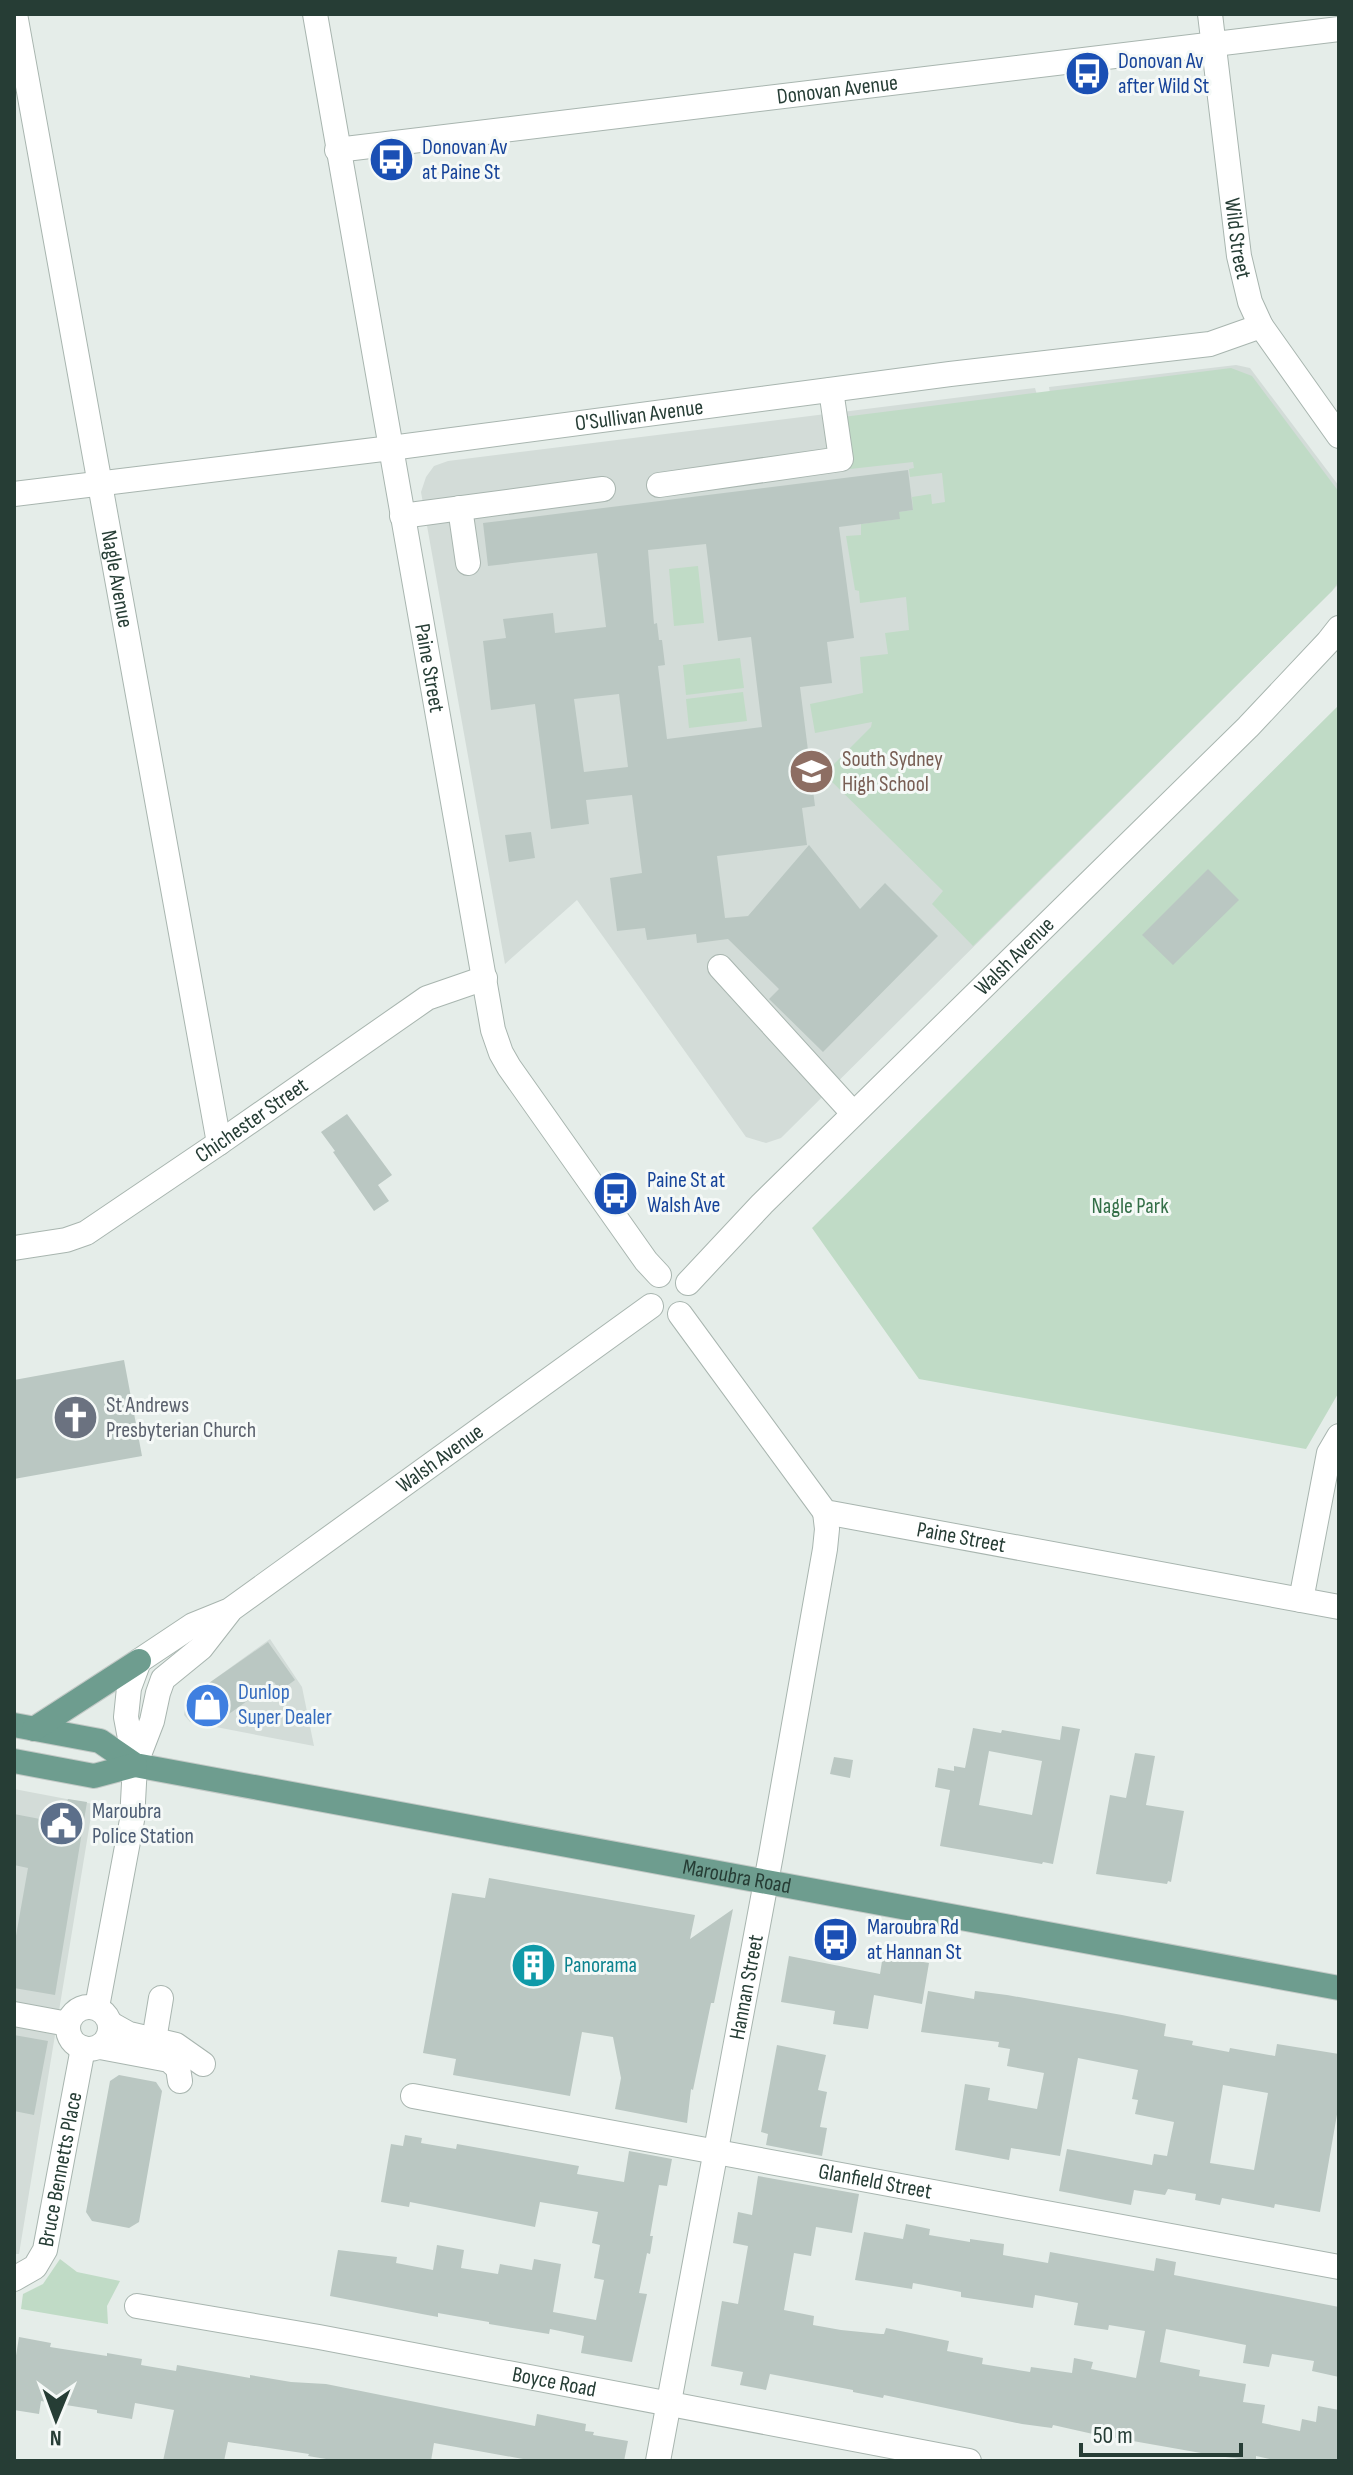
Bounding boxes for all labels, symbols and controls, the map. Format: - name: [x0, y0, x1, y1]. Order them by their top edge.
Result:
- place label: Donovan Av after Wild St: [1118, 48, 1210, 100]
- bus stop icon: Donovan Av after Wild St: [1063, 50, 1111, 98]
- street label: Donovan Avenue: [775, 69, 899, 110]
- place label: Donovan Av at Paine St: [422, 134, 508, 186]
- bus stop icon: Donovan Av at Paine St: [367, 136, 415, 184]
- street label: Wild Street: [1219, 196, 1258, 282]
- street label: O'Sullivan Avenue: [573, 393, 705, 437]
- street label: Nagle Avenue: [95, 528, 139, 630]
- street label: Paine Street: [409, 621, 451, 715]
- place label: South Sydney High School: [842, 746, 943, 798]
- school or university icon: South Sydney High School: [787, 748, 835, 796]
- street label: Walsh Avenue: [969, 911, 1060, 1001]
- street label: Chichester Street: [190, 1072, 313, 1169]
- place label: Paine St at Walsh Ave: [647, 1167, 725, 1219]
- bus stop icon: Paine St at Walsh Ave: [592, 1169, 640, 1217]
- park label: Nagle Park: [1091, 1193, 1169, 1220]
- place label: St Andrews Presbyterian Church: [106, 1392, 256, 1444]
- church icon: St Andrews Presbyterian Church: [51, 1394, 99, 1442]
- street label: Walsh Avenue: [391, 1418, 489, 1499]
- street label: Paine Street: [915, 1516, 1008, 1559]
- place label: Dunlop Super Dealer: [238, 1679, 332, 1731]
- shop icon: Dunlop Super Dealer: [183, 1681, 231, 1729]
- place label: Maroubra Police Station: [92, 1798, 194, 1850]
- public building icon: Maroubra Police Station: [37, 1800, 85, 1848]
- street label: Maroubra Road: [680, 1853, 793, 1900]
- place label: Maroubra Rd at Hannan St: [867, 1914, 962, 1966]
- bus stop icon: Maroubra Rd at Hannan St: [812, 1916, 860, 1964]
- street label: Hannan Street: [723, 1932, 769, 2042]
- building icon: Panorama: [509, 1941, 557, 1989]
- place label: Panorama: [564, 1952, 637, 1979]
- street label: Bruce Bennetts Place: [32, 2090, 88, 2249]
- street label: Glanfield Street: [816, 2158, 934, 2205]
- street label: Boyce Road: [510, 2361, 598, 2403]
- north arrow: [16, 2379, 96, 2459]
- scale bar: [1081, 2407, 1241, 2457]
- text: 50 m: [1093, 2421, 1133, 2450]
- text: N: [50, 2424, 62, 2451]

